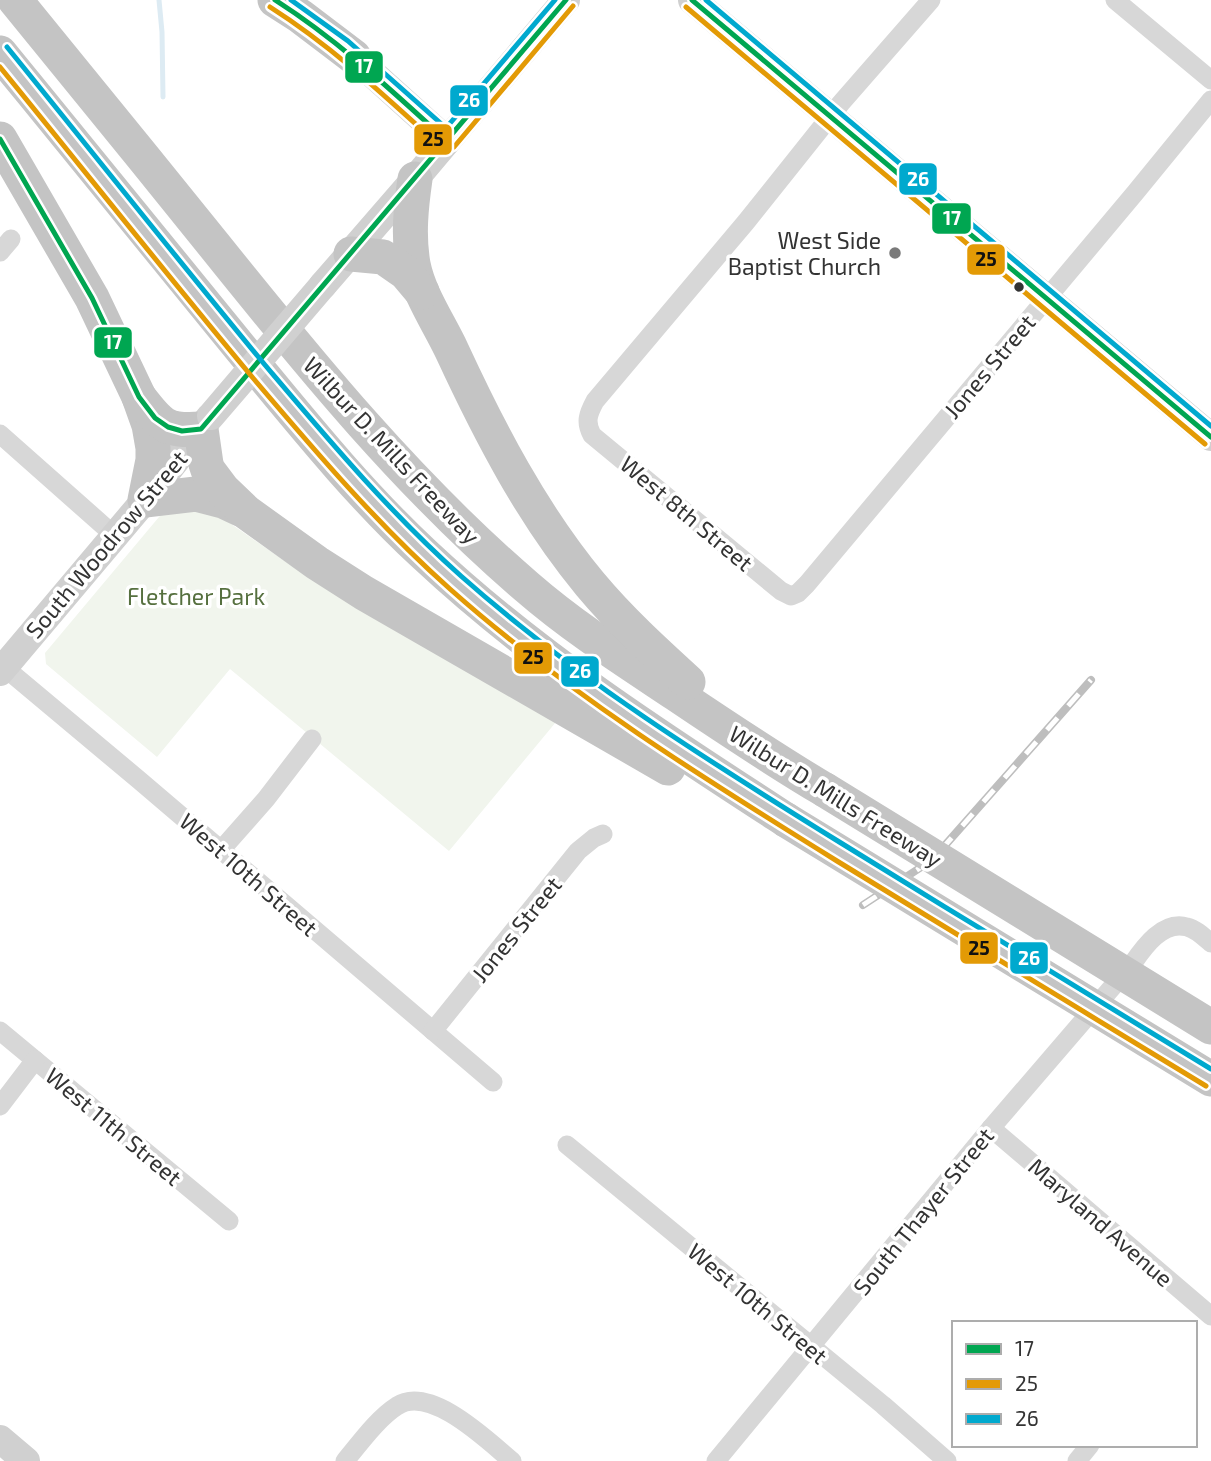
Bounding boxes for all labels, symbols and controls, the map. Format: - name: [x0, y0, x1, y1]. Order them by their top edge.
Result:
- line badge: 17: [344, 50, 384, 84]
- text: 17: [355, 54, 373, 77]
- line badge: 26: [449, 84, 489, 117]
- text: 26: [458, 88, 480, 111]
- line badge: 25: [413, 123, 453, 156]
- text: 25: [422, 127, 444, 150]
- line badge: 26: [898, 162, 938, 196]
- text: 26: [907, 167, 929, 190]
- line badge: 17: [931, 202, 972, 235]
- text: 17: [943, 206, 961, 229]
- place label: West Side Baptist Church: [728, 226, 881, 280]
- line badge: 25: [966, 243, 1006, 276]
- marker: West Side Baptist Church: [887, 245, 903, 261]
- text: 25: [975, 247, 997, 270]
- unlabelled marker: [1012, 280, 1026, 294]
- street label: Jones Street: [937, 308, 1041, 424]
- line badge: 17: [93, 326, 133, 359]
- text: 17: [104, 330, 122, 353]
- street label: Wilbur D. Mills Freeway: [298, 351, 486, 549]
- street label: South Woodrow Street: [19, 444, 193, 643]
- street label: West 8th Street: [615, 449, 759, 577]
- park label: Fletcher Park: [127, 582, 265, 610]
- line badge: 25: [513, 641, 553, 675]
- text: 25: [522, 645, 544, 668]
- line badge: 26: [560, 655, 600, 688]
- text: 26: [569, 659, 591, 682]
- street label: Wilbur D. Mills Freeway: [724, 719, 948, 873]
- street label: West 10th Street: [174, 807, 324, 942]
- street label: Jones Street: [465, 871, 567, 987]
- line badge: 25: [959, 931, 999, 965]
- text: 25: [968, 936, 990, 959]
- line badge: 26: [1009, 941, 1049, 975]
- text: 26: [1018, 946, 1040, 969]
- street label: West 11th Street: [40, 1061, 188, 1191]
- street label: South Thayer Street: [847, 1121, 999, 1300]
- street label: Maryland Avenue: [1023, 1152, 1179, 1292]
- street label: West 10th Street: [683, 1237, 834, 1370]
- legend: [952, 1321, 1197, 1447]
- text: 17: [1015, 1335, 1034, 1360]
- text: 25: [1015, 1370, 1038, 1395]
- text: 26: [1015, 1405, 1039, 1430]

